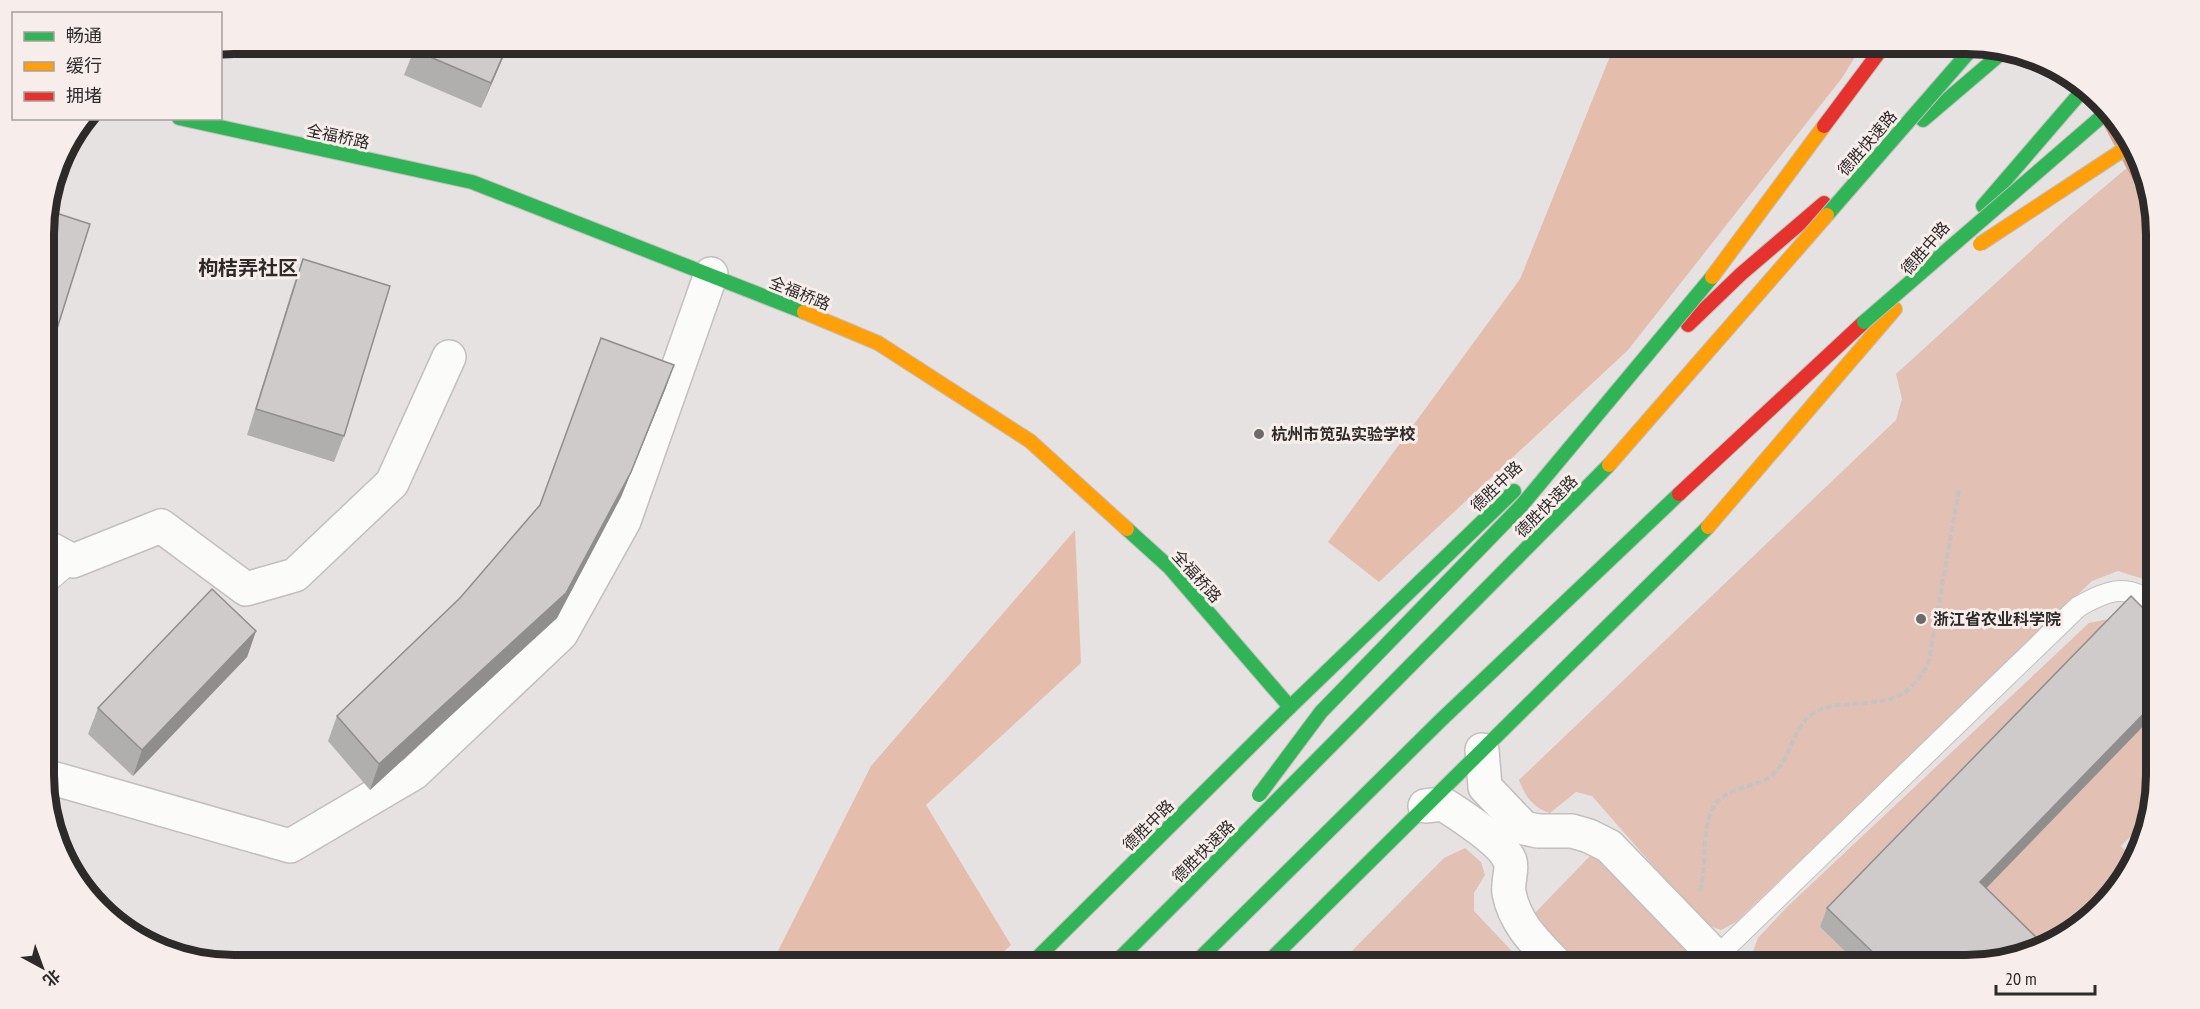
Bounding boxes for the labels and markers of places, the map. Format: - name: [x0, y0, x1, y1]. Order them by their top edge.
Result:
- place label: 杭州市笕弘实验学校: [1271, 424, 1416, 444]
- marker: 杭州市笕弘实验学校: [1252, 427, 1266, 441]
- place label: 浙江省农业科学院: [1933, 609, 2061, 629]
- marker: 浙江省农业科学院: [1914, 612, 1928, 626]

